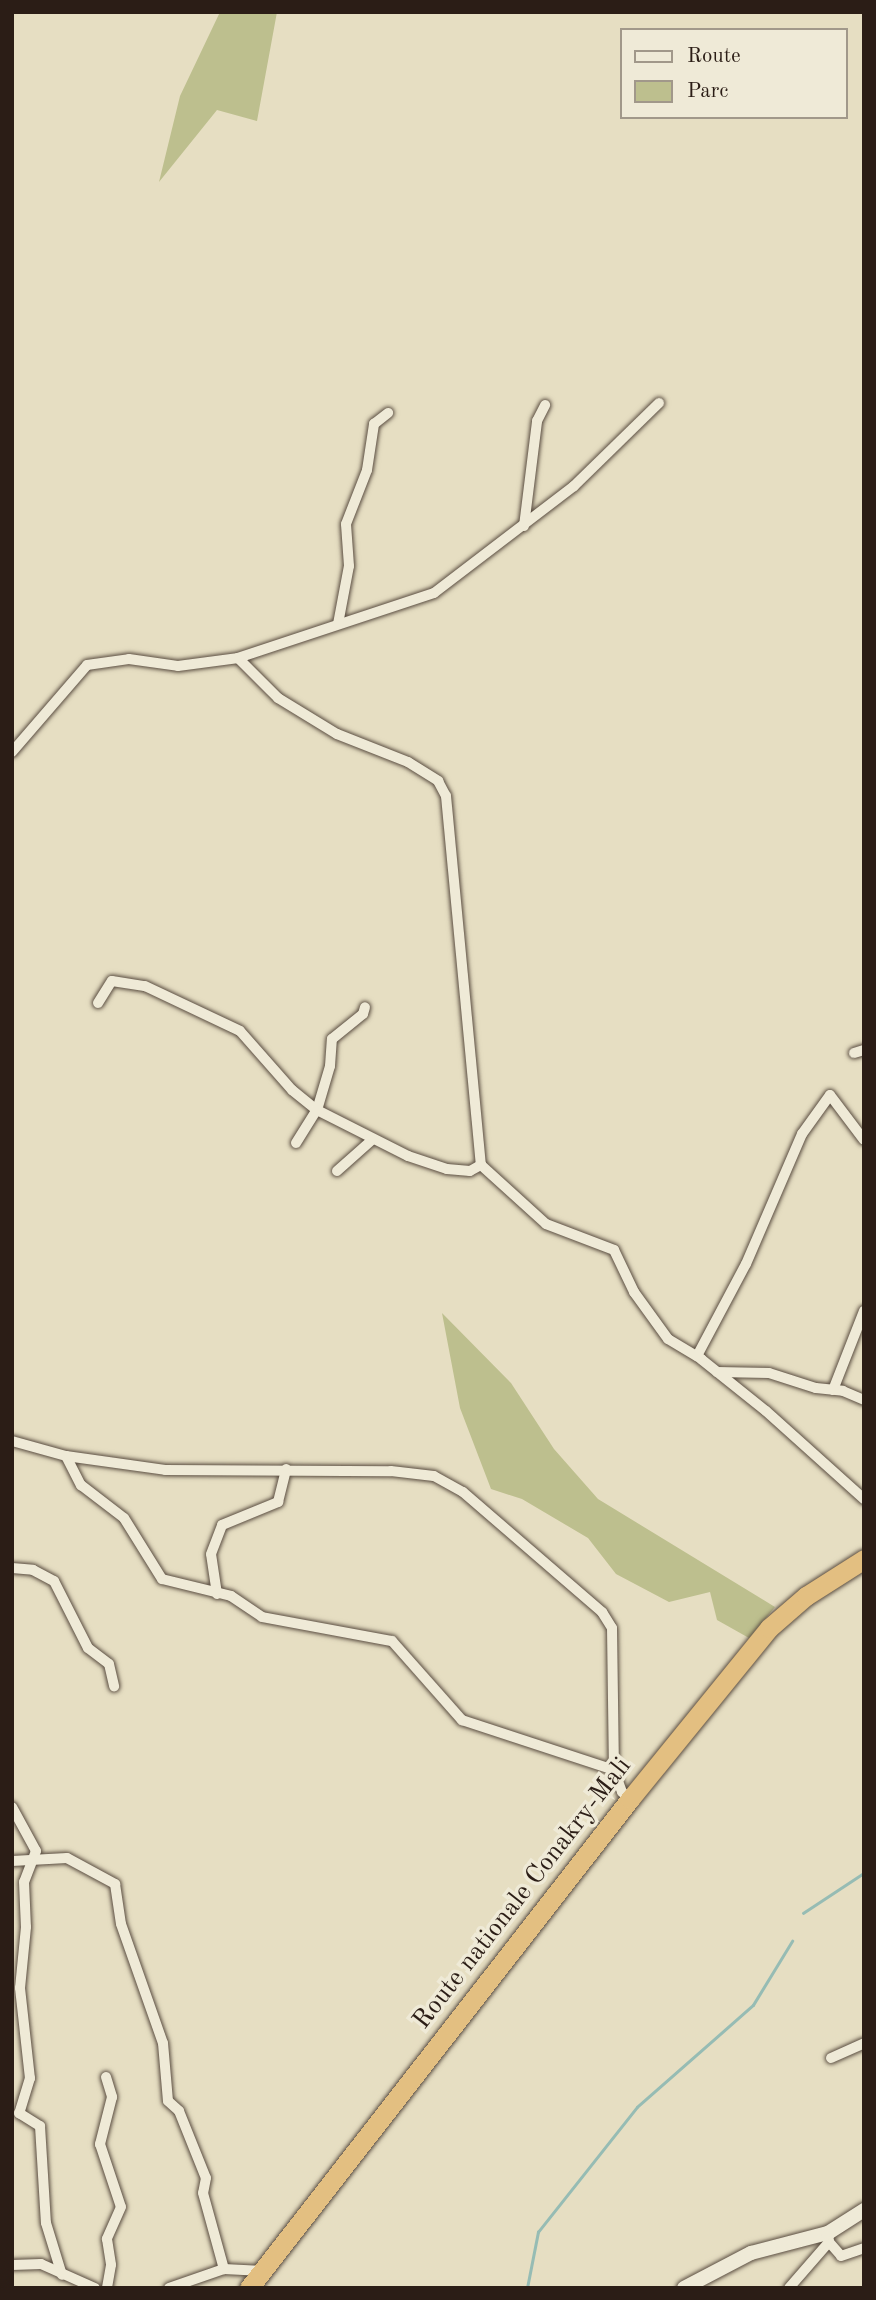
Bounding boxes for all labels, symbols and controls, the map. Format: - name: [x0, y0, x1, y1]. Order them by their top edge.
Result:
- legend: [620, 28, 848, 119]
- text: Route: [687, 46, 741, 67]
- text: Parc: [687, 81, 729, 102]
- street label: Route nationale Conakry-Mali: [407, 1752, 639, 2036]

